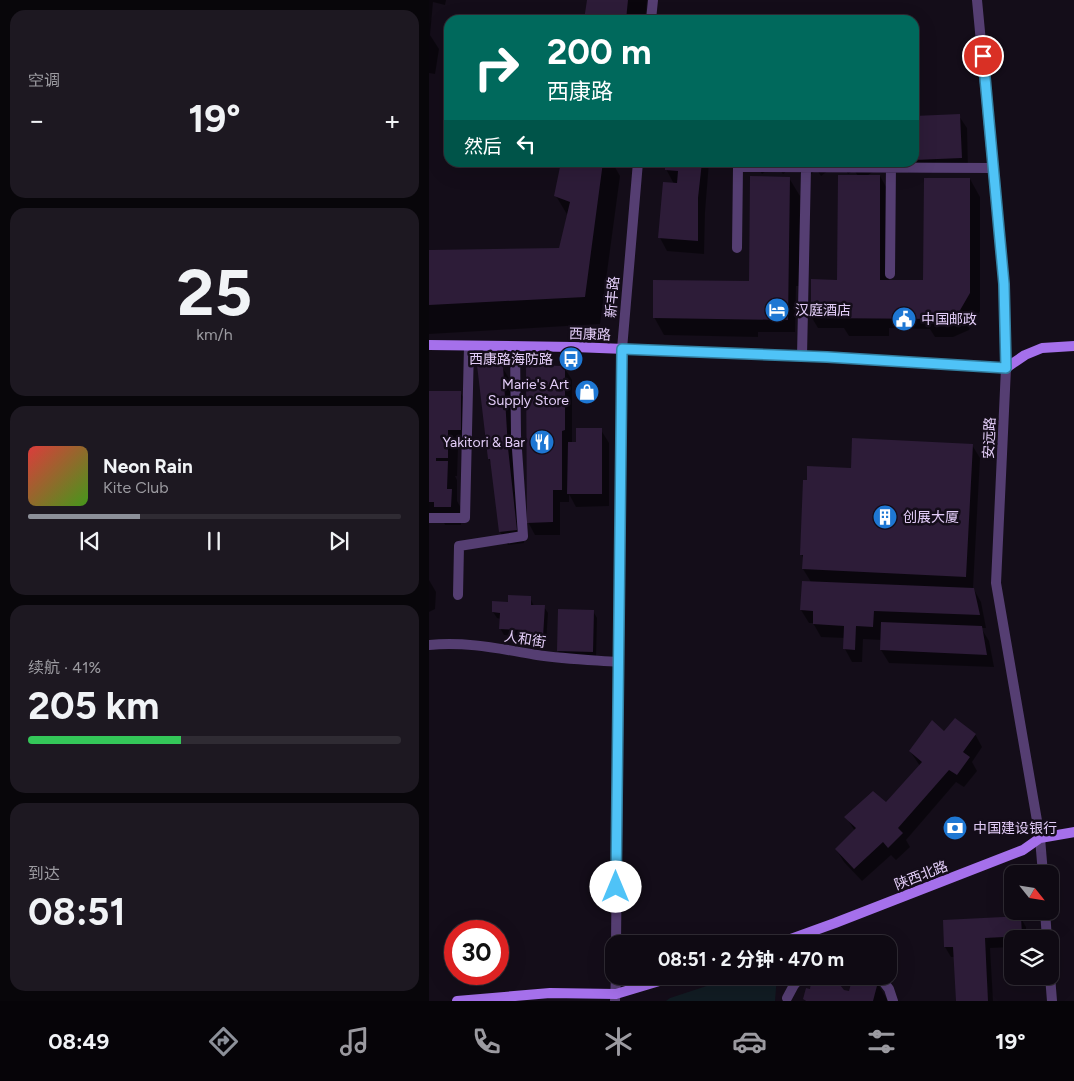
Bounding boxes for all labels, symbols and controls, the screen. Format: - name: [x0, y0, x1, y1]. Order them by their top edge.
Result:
- text: 200 m: [547, 31, 651, 73]
- icon: right: [464, 35, 529, 100]
- pin: [962, 35, 1004, 77]
- icon: arrive: [969, 42, 997, 70]
- text: 空调: [28, 71, 60, 90]
- text: 西康路: [547, 78, 613, 105]
- text: 19°: [188, 96, 241, 142]
- text: −: [28, 103, 45, 137]
- text: +: [384, 103, 401, 137]
- icon: left: [512, 130, 540, 158]
- text: 然后: [464, 135, 502, 158]
- text: 25: [177, 253, 252, 331]
- street label: 新丰路: [602, 275, 623, 319]
- hotel icon: 汉庭酒店: [764, 297, 790, 323]
- place label: 汉庭酒店: [795, 302, 851, 319]
- public building icon: 中国邮政: [891, 306, 917, 332]
- place label: 中国邮政: [921, 311, 977, 328]
- text: km/h: [196, 325, 233, 344]
- street label: 西康路: [569, 325, 611, 344]
- bus stop icon: 西康路海防路: [558, 346, 584, 372]
- place label: 西康路海防路: [469, 351, 553, 368]
- place label: Marie's Art Supply Store: [488, 376, 569, 409]
- shop icon: Marie's Art Supply Store: [574, 379, 600, 405]
- street label: 安远路: [980, 417, 999, 459]
- restaurant icon: Yakitori & Bar: [529, 429, 555, 455]
- place label: Yakitori & Bar: [442, 434, 525, 451]
- text: Neon Rain: [103, 455, 193, 478]
- text: Kite Club: [103, 478, 169, 497]
- building icon: 创展大厦: [872, 504, 898, 530]
- place label: 创展大厦: [903, 509, 959, 526]
- icon: previous: [76, 527, 104, 555]
- icon: pause: [200, 527, 228, 555]
- icon: next: [325, 527, 353, 555]
- street label: 人和街: [503, 628, 547, 651]
- text: 续航 · 41%: [28, 658, 101, 677]
- text: 205 km: [28, 683, 159, 729]
- bank icon: 中国建设银行: [942, 815, 968, 841]
- place label: 中国建设银行: [973, 820, 1057, 837]
- street label: 陕西北路: [892, 857, 950, 893]
- position arrow: [589, 860, 641, 912]
- text: 到达: [28, 864, 60, 883]
- north arrow: [1004, 865, 1059, 920]
- map controls: [1004, 865, 1059, 985]
- text: 08:51: [28, 889, 125, 935]
- speed limit sign: 30: [444, 920, 509, 985]
- button: layers: [1004, 930, 1059, 985]
- text: 08:51 · 2 分钟 · 470 m: [658, 948, 844, 971]
- icon: directions: [206, 1024, 241, 1059]
- icon: music: [337, 1024, 372, 1059]
- icon: phone: [469, 1024, 504, 1059]
- icon: climate: [601, 1024, 636, 1059]
- icon: car: [732, 1024, 767, 1059]
- icon: filters: [864, 1024, 899, 1059]
- text: 08:49: [48, 1028, 109, 1055]
- text: 19°: [995, 1028, 1026, 1055]

